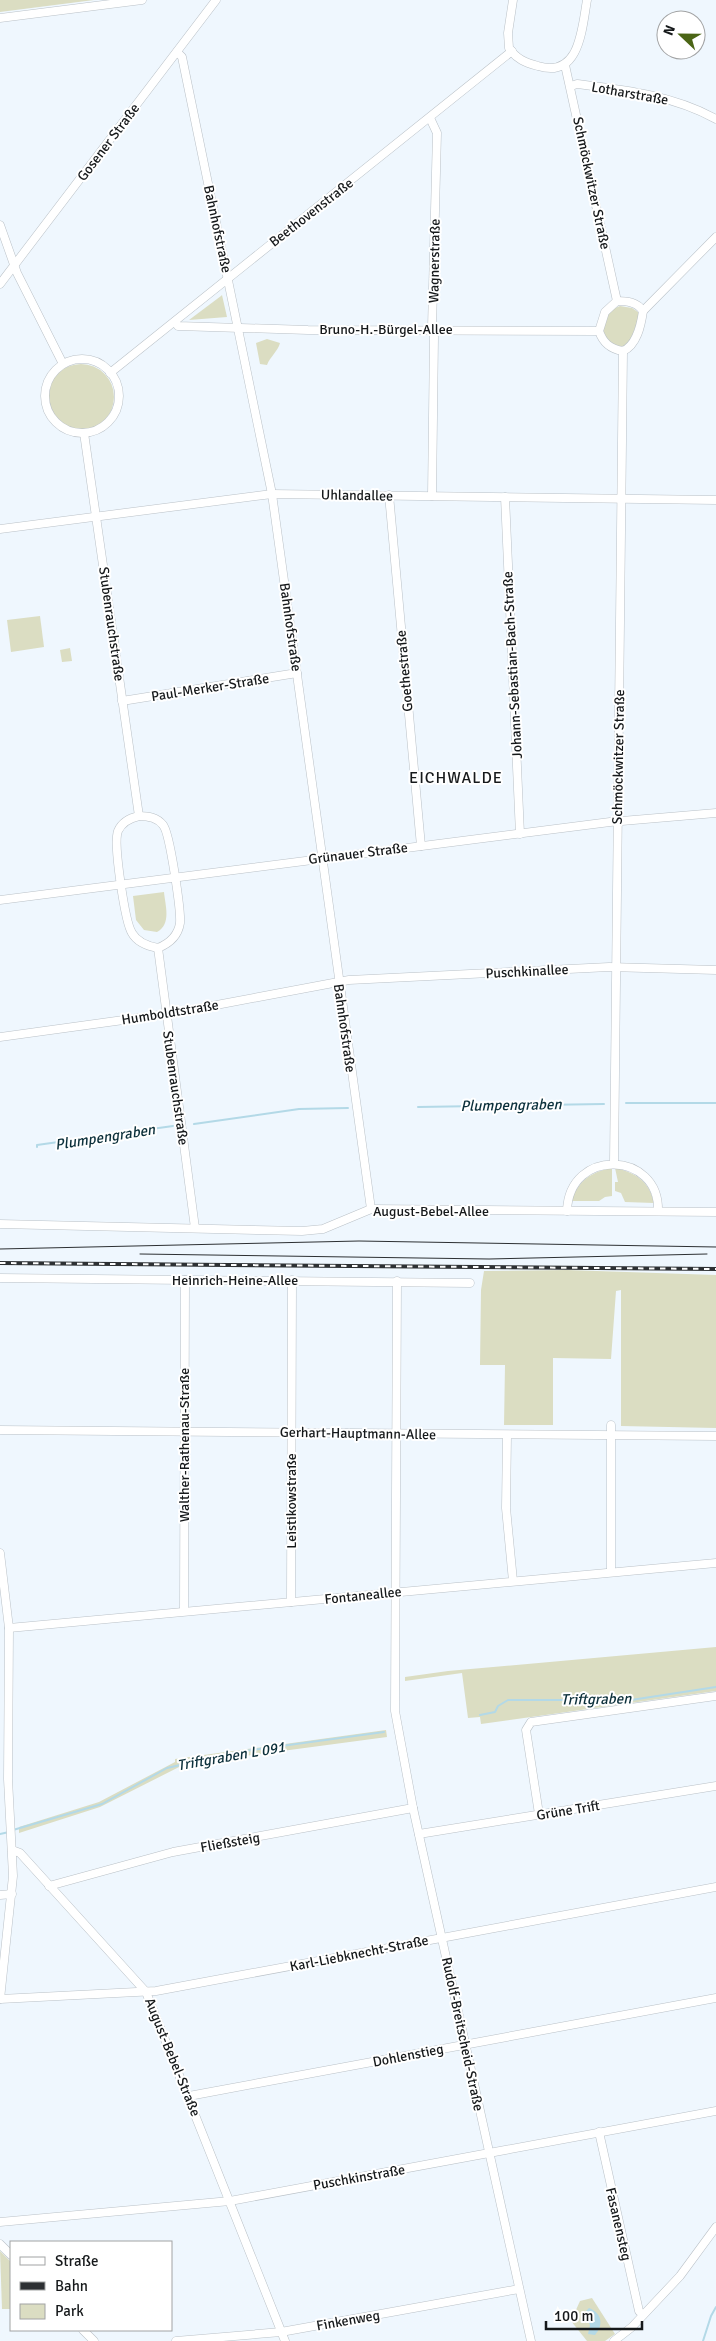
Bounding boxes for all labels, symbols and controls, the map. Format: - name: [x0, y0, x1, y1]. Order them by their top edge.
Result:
- north arrow: [656, 10, 706, 60]
- text: N: [660, 23, 679, 38]
- street label: Lotharstraße: [590, 78, 670, 109]
- street label: Gosener Straße: [74, 100, 143, 185]
- street label: Schmöckwitzer Straße: [569, 115, 614, 251]
- street label: Beethovenstraße: [266, 174, 357, 250]
- street label: Bahnhofstraße: [200, 184, 235, 275]
- street label: Wagnerstraße: [425, 219, 444, 303]
- street label: Bruno-H.-Bürgel-Allee: [319, 321, 453, 338]
- street label: Uhlandallee: [321, 486, 393, 505]
- street label: Stubenrauchstraße: [95, 566, 128, 682]
- street label: Johann-Sebastian-Bach-Straße: [499, 571, 526, 759]
- street label: Bahnhofstraße: [276, 582, 305, 672]
- street label: Goethestraße: [392, 629, 417, 712]
- street label: Paul-Merker-Straße: [150, 670, 270, 705]
- street label: Schmöckwitzer Straße: [609, 689, 628, 825]
- district label: EICHWALDE: [409, 768, 503, 788]
- street label: Grünauer Straße: [307, 839, 409, 868]
- street label: Puschkinallee: [485, 961, 569, 982]
- street label: Bahnhofstraße: [330, 983, 359, 1073]
- street label: Humboldtstraße: [120, 996, 220, 1029]
- street label: Stubenrauchstraße: [159, 1030, 192, 1146]
- water label: Plumpengraben: [460, 1095, 563, 1115]
- water label: Plumpengraben: [54, 1120, 157, 1154]
- street label: August-Bebel-Allee: [373, 1203, 489, 1220]
- street label: Heinrich-Heine-Allee: [172, 1272, 298, 1289]
- street label: Walther-Rathenau-Straße: [176, 1368, 193, 1522]
- street label: Gerhart-Hauptmann-Allee: [280, 1424, 436, 1443]
- street label: Leistikowstraße: [283, 1453, 300, 1549]
- street label: Fontaneallee: [324, 1583, 402, 1608]
- water label: Triftgraben: [561, 1689, 632, 1709]
- water label: Triftgraben L 091: [176, 1738, 286, 1774]
- street label: Grüne Trift: [535, 1797, 601, 1824]
- street label: Fließsteig: [199, 1829, 261, 1856]
- street label: Karl-Liebknecht-Straße: [288, 1932, 430, 1975]
- street label: Rudolf-Breitscheid-Straße: [438, 1956, 487, 2113]
- street label: August-Bebel-Straße: [141, 1995, 204, 2119]
- street label: Dohlenstieg: [371, 2040, 445, 2071]
- street label: Puschkinstraße: [312, 2161, 406, 2194]
- street label: Fasanensteg: [602, 2186, 635, 2262]
- legend: [10, 2241, 172, 2331]
- text: Straße: [55, 2252, 99, 2270]
- text: Bahn: [55, 2277, 88, 2295]
- scale bar: [546, 2298, 642, 2330]
- text: Park: [55, 2302, 84, 2320]
- street label: Finkenweg: [315, 2307, 381, 2334]
- text: 100 m: [554, 2307, 594, 2325]

